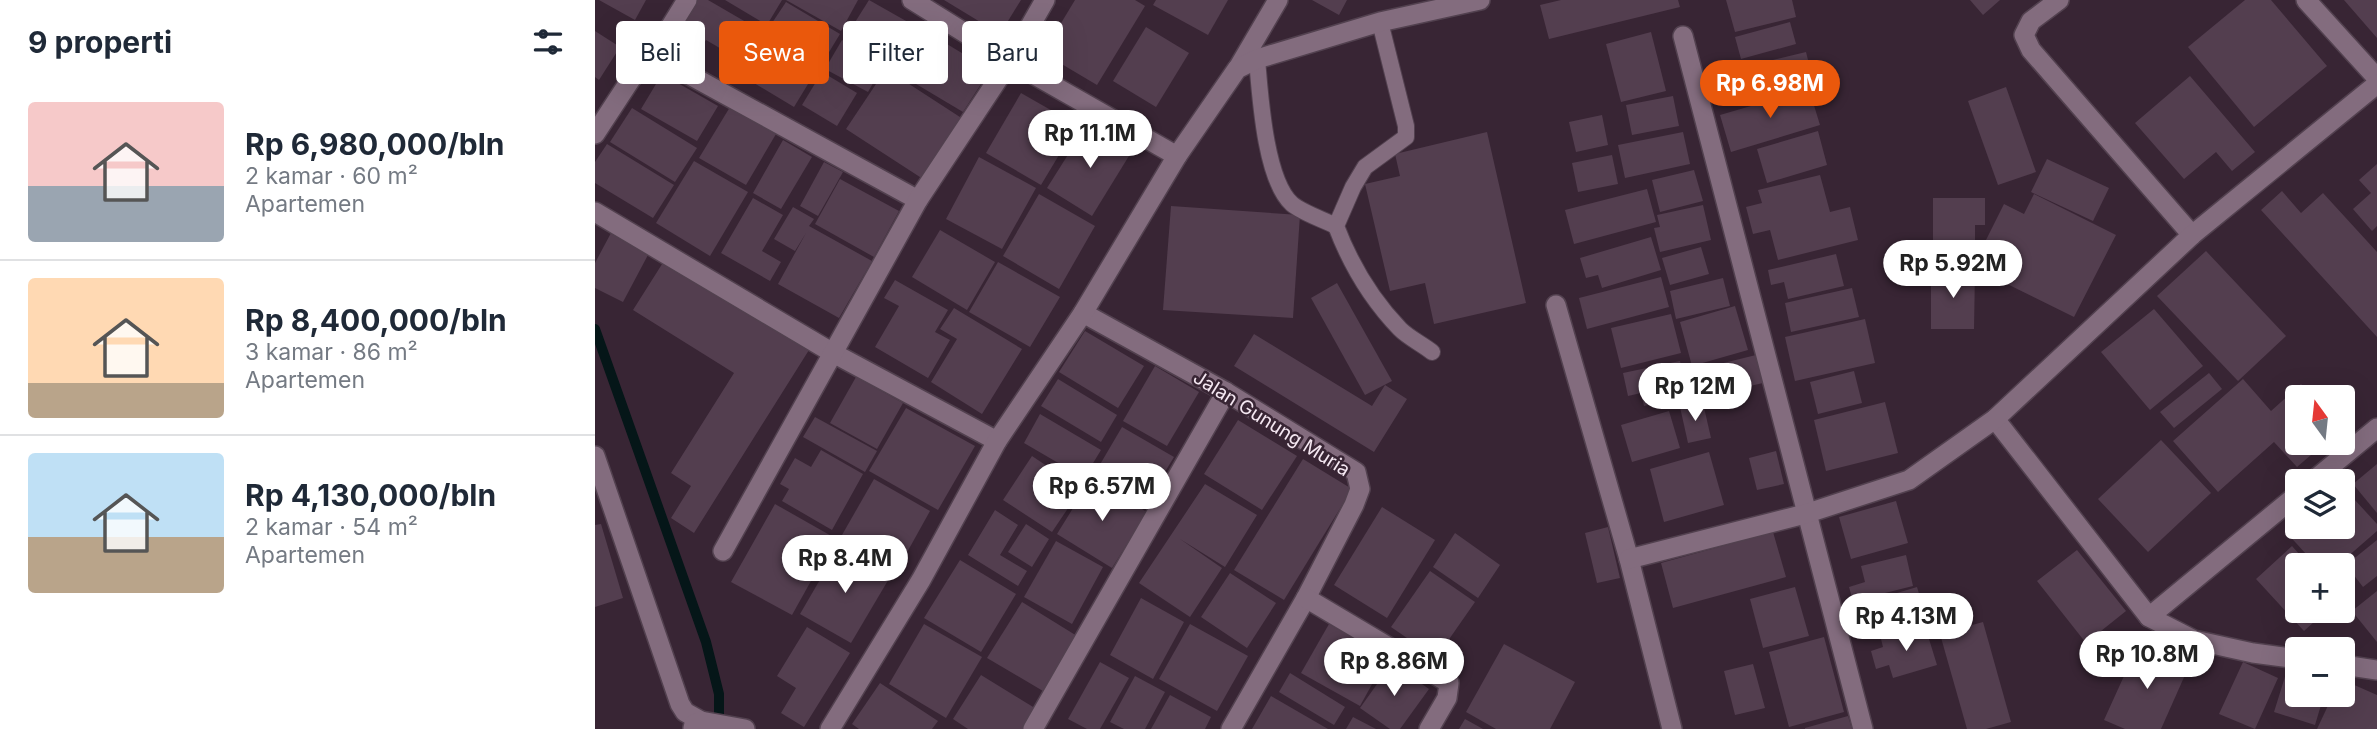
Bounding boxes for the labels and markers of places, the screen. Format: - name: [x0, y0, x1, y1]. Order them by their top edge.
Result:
- pin: Rp 6.98M: [1698, 60, 1842, 120]
- pin: Rp 11.1M: [1018, 110, 1162, 170]
- pin: Rp 5.92M: [1881, 240, 2025, 300]
- pin: Rp 12M: [1638, 364, 1752, 423]
- pin: Rp 6.57M: [1030, 463, 1174, 523]
- pin: Rp 8.4M: [780, 536, 910, 595]
- pin: Rp 4.13M: [1834, 594, 1978, 653]
- pin: Rp 10.8M: [2075, 632, 2219, 691]
- pin: Rp 8.86M: [1322, 638, 1466, 698]

